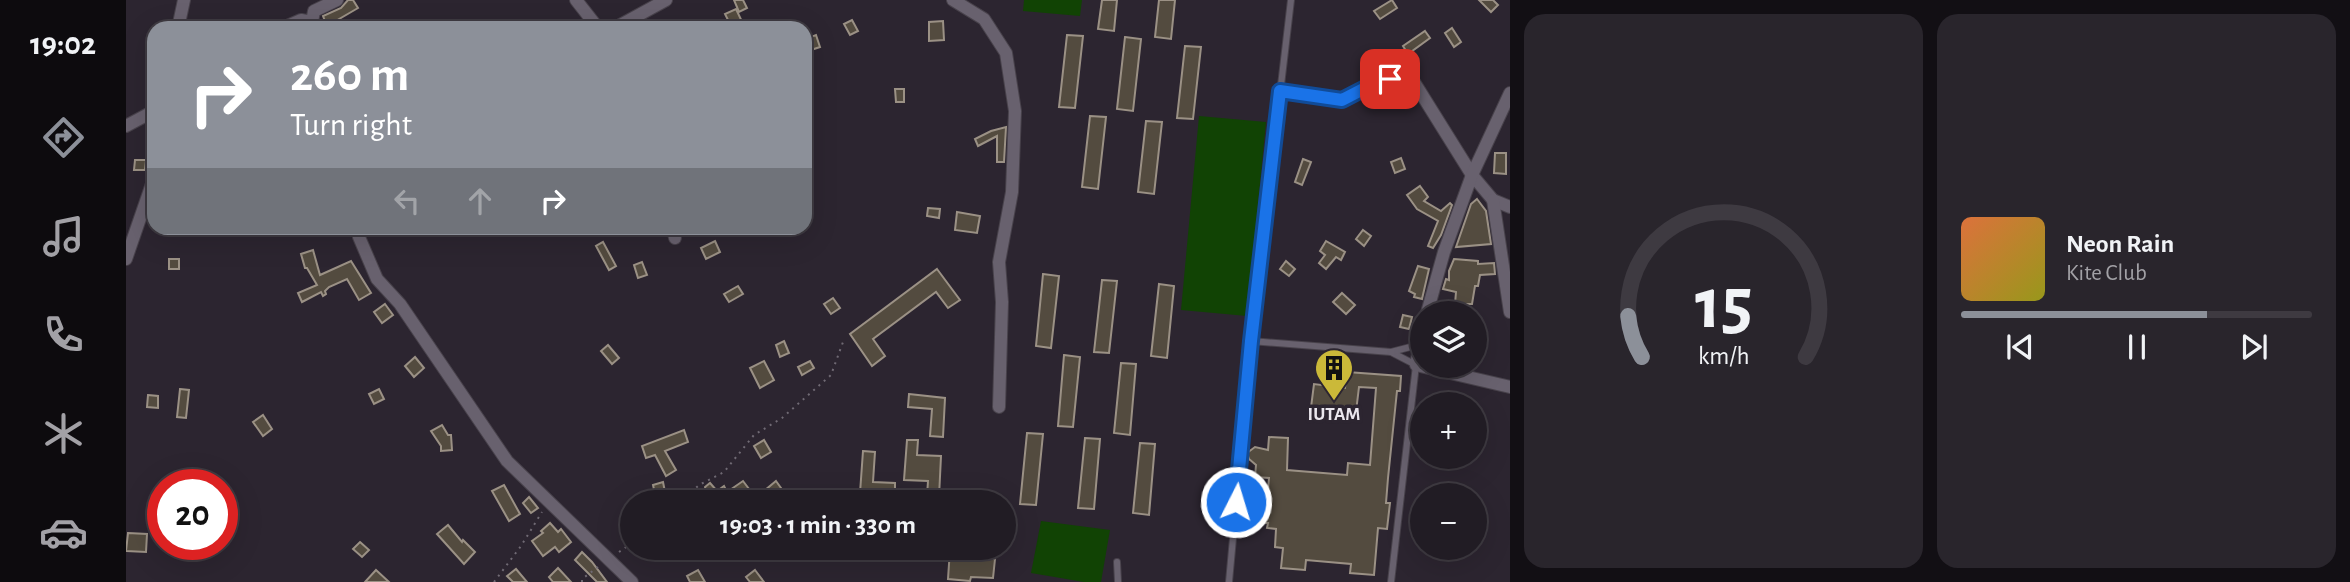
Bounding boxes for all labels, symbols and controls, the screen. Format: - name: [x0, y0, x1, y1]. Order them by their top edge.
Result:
- text: 19:02: [30, 28, 96, 60]
- icon: right: [175, 49, 266, 140]
- pin: [1360, 49, 1420, 109]
- text: 260 m: [290, 51, 409, 100]
- icon: arrive: [1371, 60, 1409, 98]
- text: Turn right: [290, 109, 412, 141]
- icon: directions: [39, 113, 88, 162]
- icon: left: [388, 182, 426, 220]
- icon: ahead: [461, 182, 499, 220]
- icon: right: [534, 182, 572, 220]
- icon: music: [39, 212, 88, 261]
- text: Neon Rain: [2066, 231, 2174, 257]
- text: Kite Club: [2066, 262, 2147, 285]
- text: 15: [1695, 269, 1752, 342]
- map controls: [1410, 301, 1487, 560]
- button: layers: [1410, 301, 1487, 378]
- icon: phone: [39, 310, 88, 359]
- icon: previous: [2001, 328, 2039, 366]
- icon: pause: [2118, 328, 2156, 366]
- icon: next: [2235, 328, 2273, 366]
- text: km/h: [1698, 344, 1749, 369]
- building icon: IUTAM: [1313, 347, 1355, 402]
- button: +: [1410, 392, 1487, 469]
- place label: IUTAM: [1308, 405, 1360, 424]
- icon: climate: [39, 409, 88, 458]
- position arrow: [1199, 465, 1273, 539]
- speed limit sign: 20: [147, 469, 238, 560]
- button: −: [1410, 483, 1487, 560]
- icon: car: [39, 508, 88, 557]
- text: 19:03 · 1 min · 330 m: [720, 512, 916, 538]

